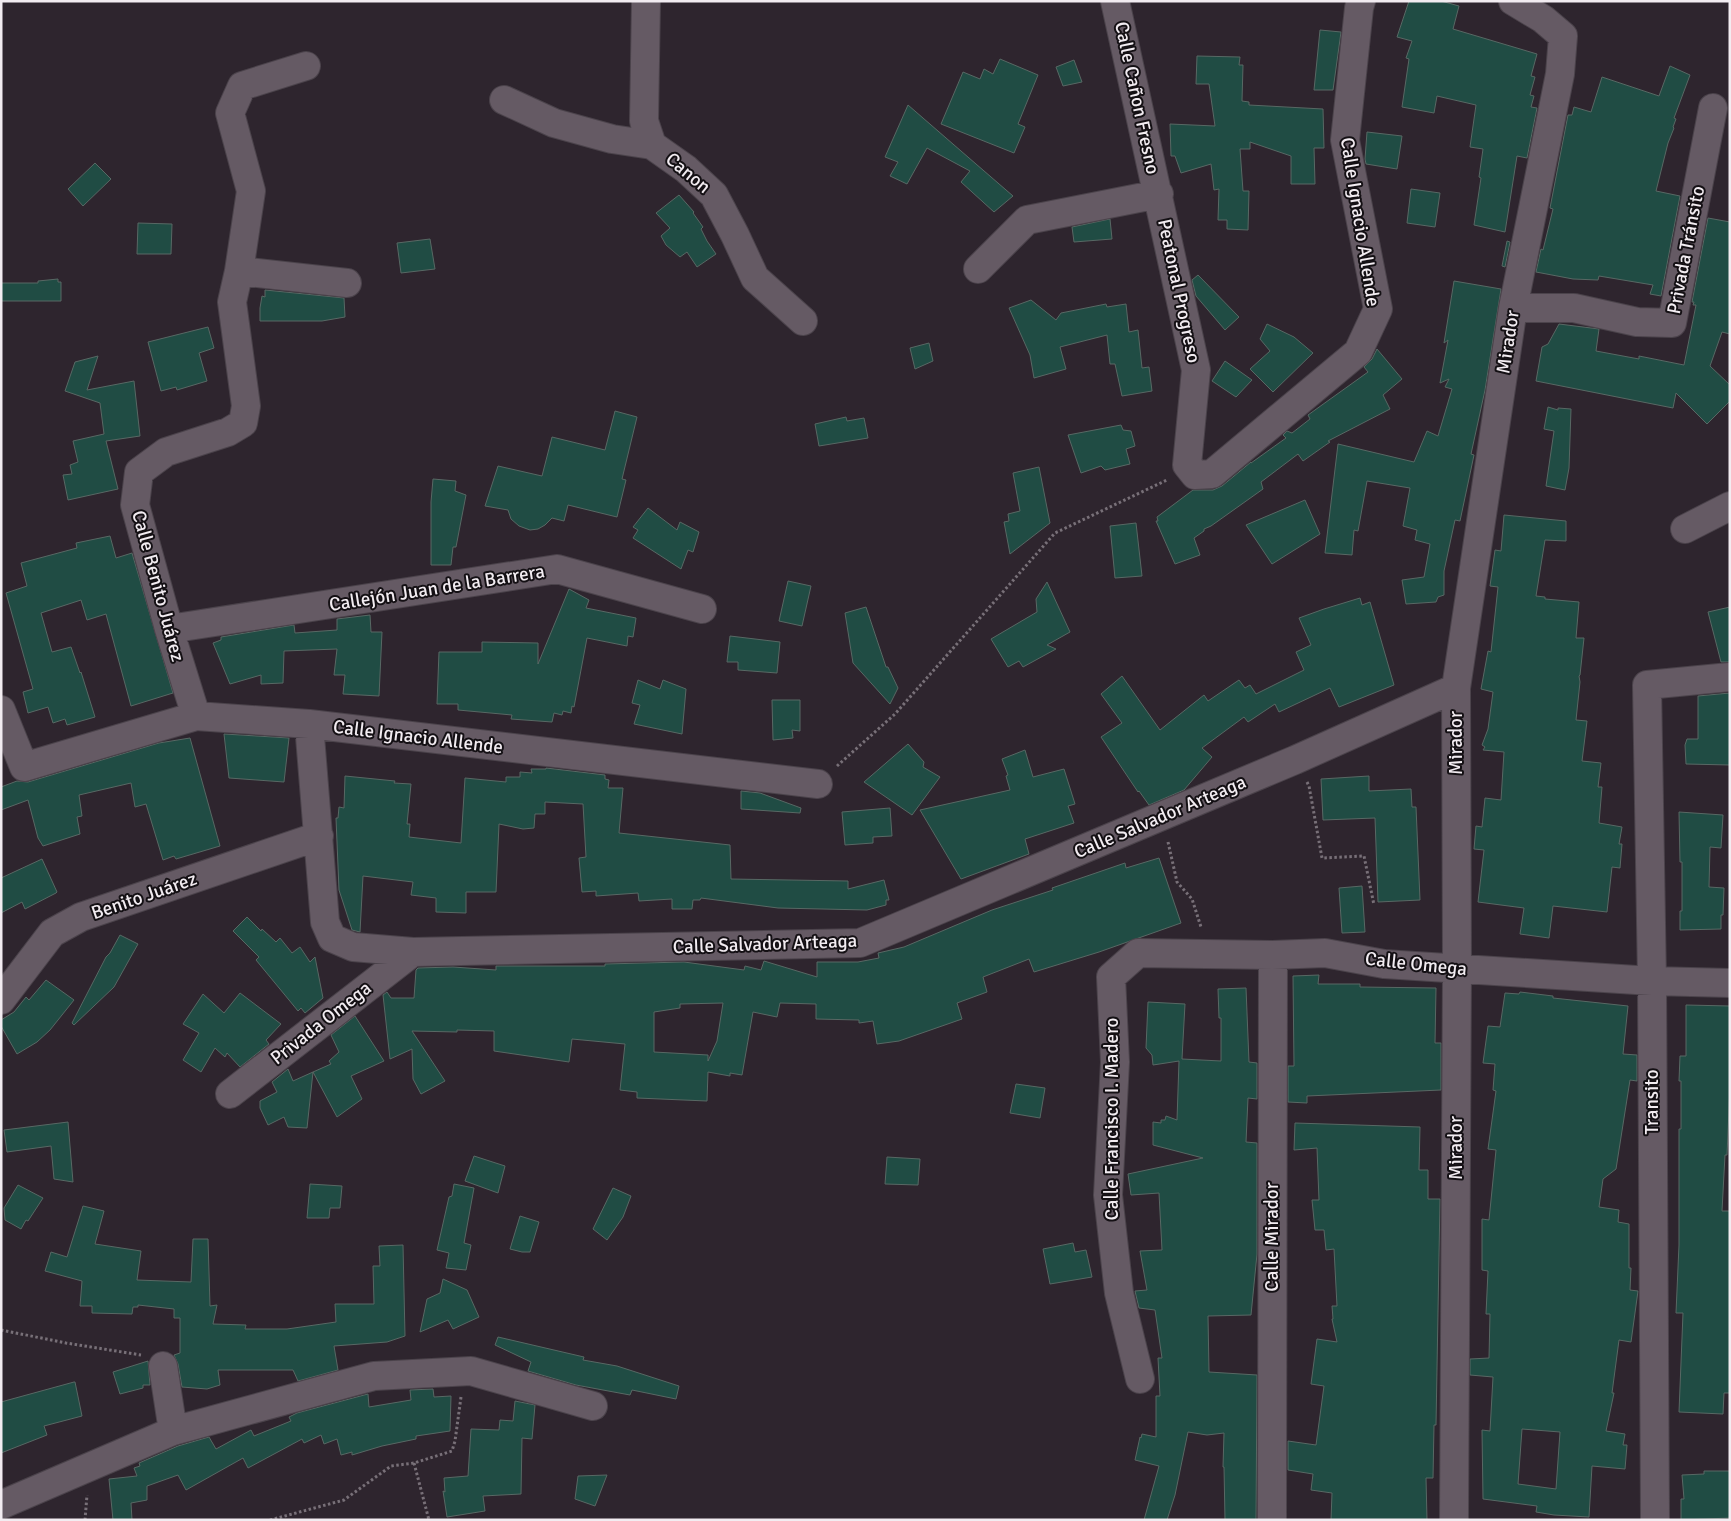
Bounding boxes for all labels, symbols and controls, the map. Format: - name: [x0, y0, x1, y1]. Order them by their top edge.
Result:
- street label: Calle Cañon Fresno: [1109, 20, 1165, 177]
- street label: Calle Ignacio Allende: [1335, 136, 1385, 308]
- street label: Canon: [661, 147, 715, 199]
- street label: Privada Tránsito: [1662, 184, 1710, 316]
- street label: Peatonal Progreso: [1152, 217, 1206, 365]
- street label: Mirador: [1491, 309, 1525, 375]
- street label: Calle Benito Juárez: [126, 508, 190, 664]
- street label: Callejón Juan de la Barrera: [327, 559, 547, 617]
- street label: Mirador: [1444, 711, 1468, 775]
- street label: Calle Ignacio Allende: [332, 715, 504, 759]
- street label: Calle Salvador Arteaga: [1070, 770, 1250, 864]
- street label: Benito Juárez: [88, 867, 200, 925]
- street label: Calle Salvador Arteaga: [672, 929, 858, 959]
- street label: Calle Omega: [1364, 947, 1468, 981]
- street label: Privada Omega: [266, 976, 376, 1070]
- street label: Calle Francisco I. Madero: [1100, 1017, 1124, 1221]
- street label: Transito: [1640, 1069, 1664, 1135]
- street label: Mirador: [1444, 1116, 1468, 1180]
- street label: Calle Mirador: [1260, 1182, 1284, 1292]

